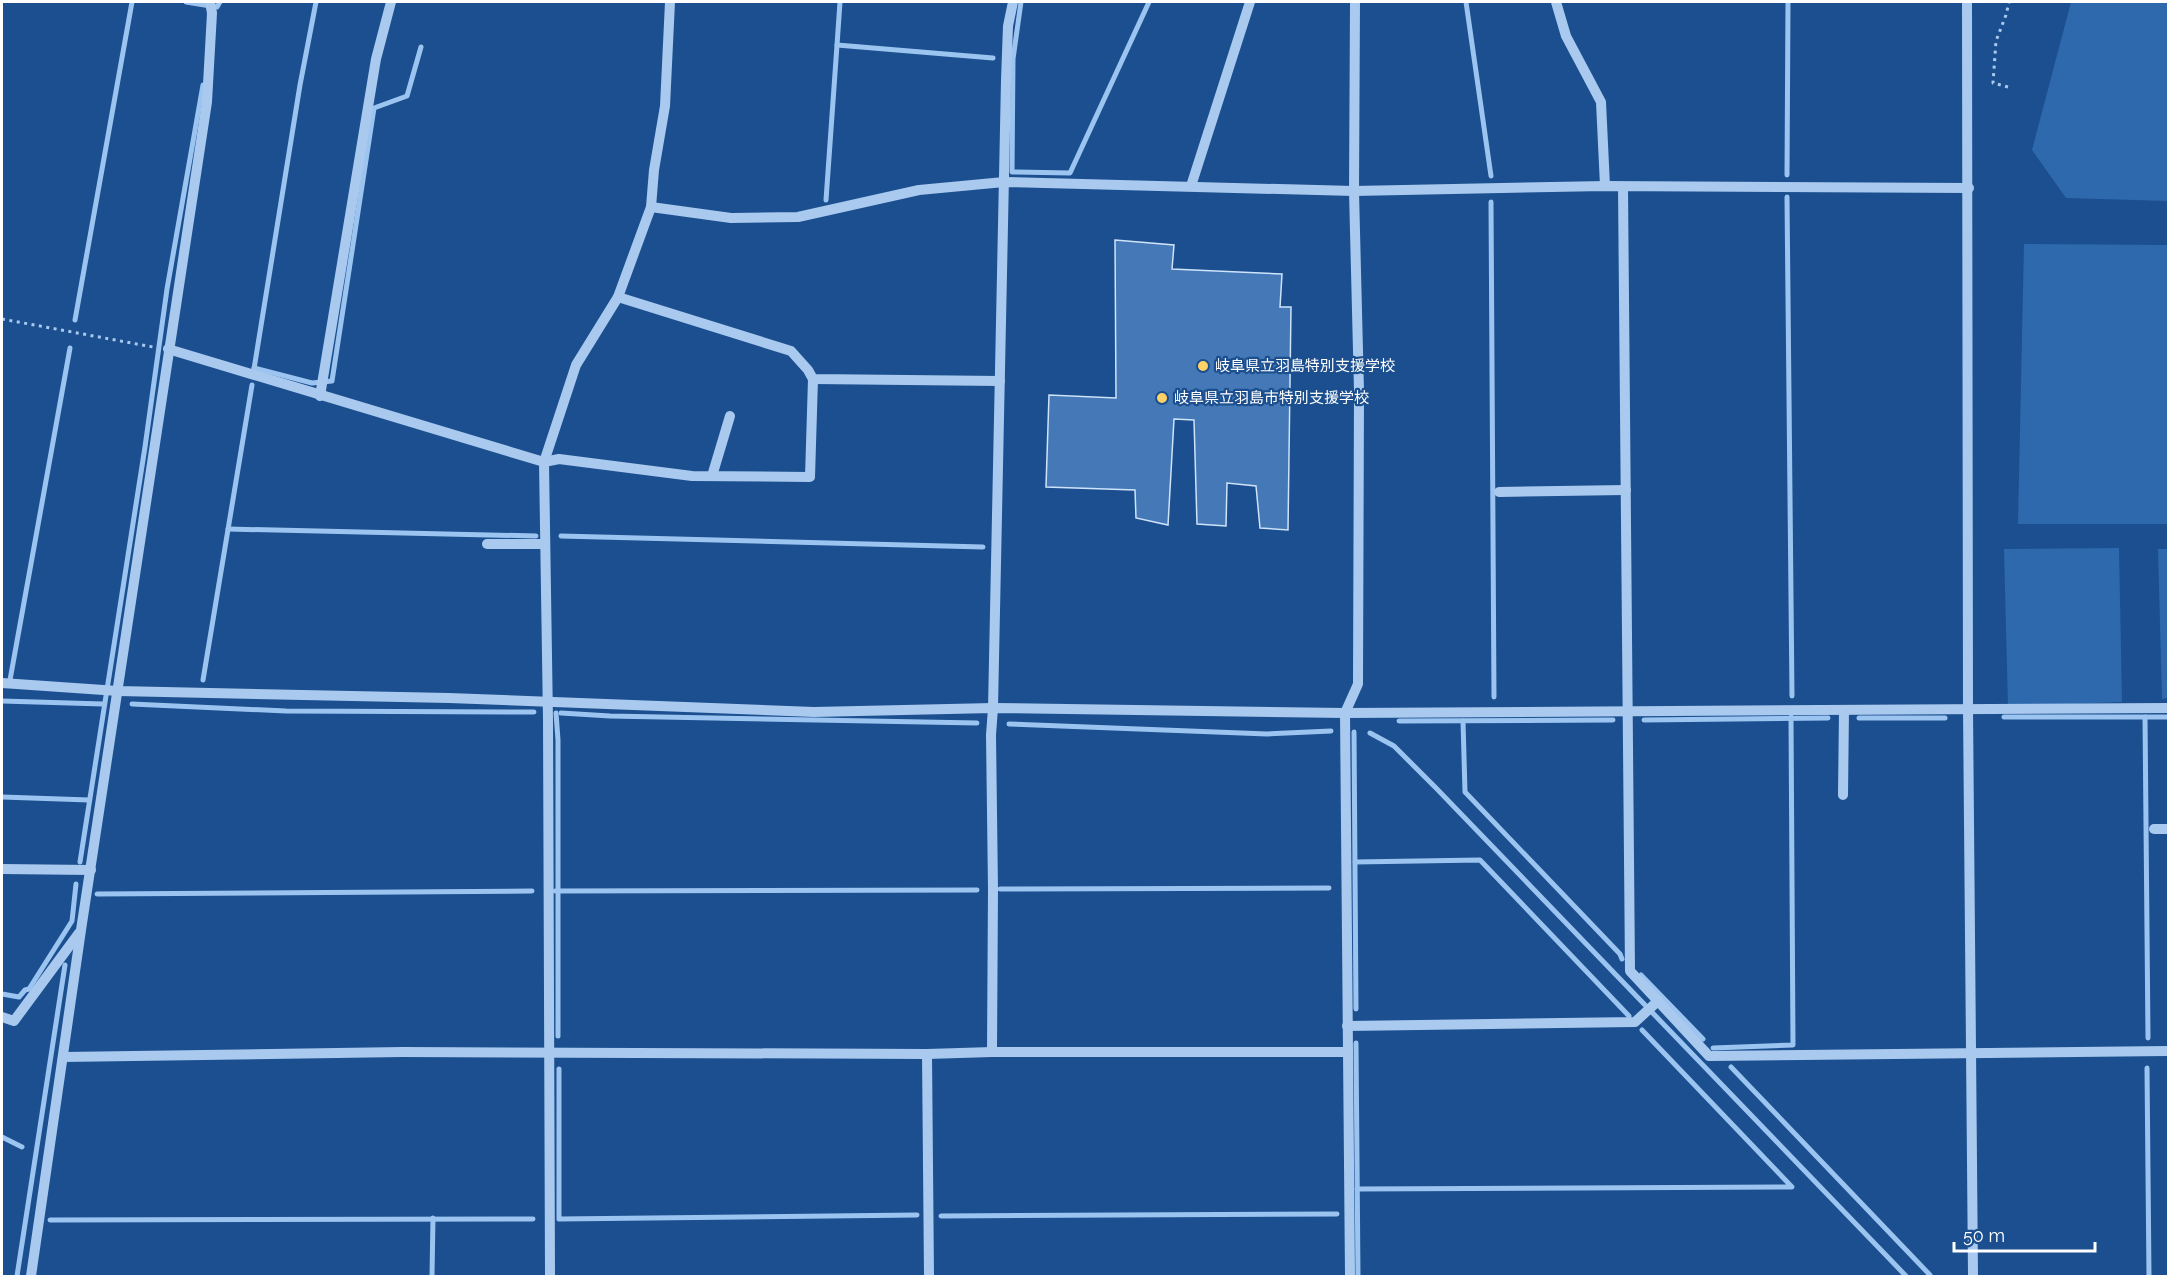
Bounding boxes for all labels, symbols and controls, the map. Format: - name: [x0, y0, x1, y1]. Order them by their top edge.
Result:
- place label: 岐阜県立羽島特別支援学校: [1215, 357, 1395, 375]
- marker: 岐阜県立羽島特別支援学校: [1196, 359, 1210, 373]
- place label: 岐阜県立羽島市特別支援学校: [1174, 389, 1369, 407]
- marker: 岐阜県立羽島市特別支援学校: [1155, 391, 1169, 405]
- scale bar: [1954, 1215, 2095, 1253]
- text: 50 m: [1963, 1225, 2005, 1246]

